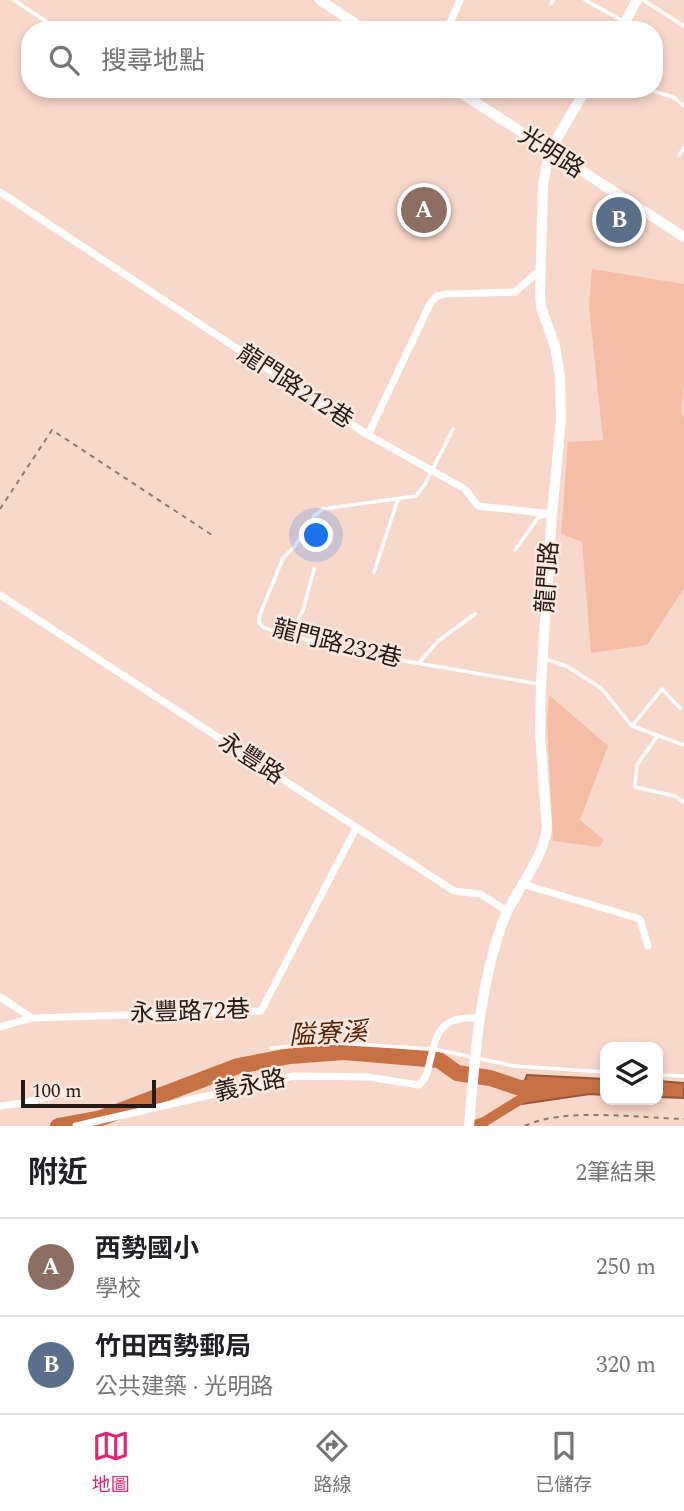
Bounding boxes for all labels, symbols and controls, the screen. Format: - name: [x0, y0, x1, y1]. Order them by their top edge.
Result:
- search box: [21, 21, 663, 98]
- icon: search: [45, 41, 83, 79]
- text: 搜尋地點: [101, 41, 205, 81]
- street label: 光明路: [511, 118, 591, 188]
- pin: A: [401, 184, 447, 236]
- pin: B: [596, 194, 642, 246]
- street label: 龍門路212巷: [230, 336, 360, 438]
- your location: [299, 518, 333, 552]
- street label: 龍門路: [528, 540, 568, 614]
- street label: 龍門路232巷: [269, 611, 405, 677]
- street label: 永豐路: [211, 724, 291, 794]
- street label: 永豐路72巷: [129, 992, 251, 1032]
- water label: 隘寮溪: [288, 1012, 372, 1056]
- map controls: [600, 1042, 663, 1105]
- button: layers: [600, 1042, 663, 1105]
- street label: 義永路: [211, 1061, 289, 1111]
- scale bar: [21, 1077, 156, 1109]
- text: 100 m: [32, 1077, 82, 1106]
- text: 附近: [28, 1150, 88, 1196]
- text: 2筆結果: [576, 1156, 656, 1191]
- text: 西勢國小: [95, 1229, 199, 1269]
- text: A: [42, 1250, 60, 1285]
- text: 250 m: [596, 1250, 656, 1285]
- text: 學校: [95, 1272, 141, 1307]
- text: 竹田西勢郵局: [95, 1327, 251, 1367]
- text: B: [43, 1348, 59, 1383]
- text: 320 m: [596, 1348, 656, 1383]
- text: 公共建築 · 光明路: [95, 1370, 273, 1405]
- tab: 地圖: [92, 1427, 130, 1500]
- tab: 路線: [313, 1427, 351, 1500]
- tab: 已儲存: [535, 1427, 592, 1500]

